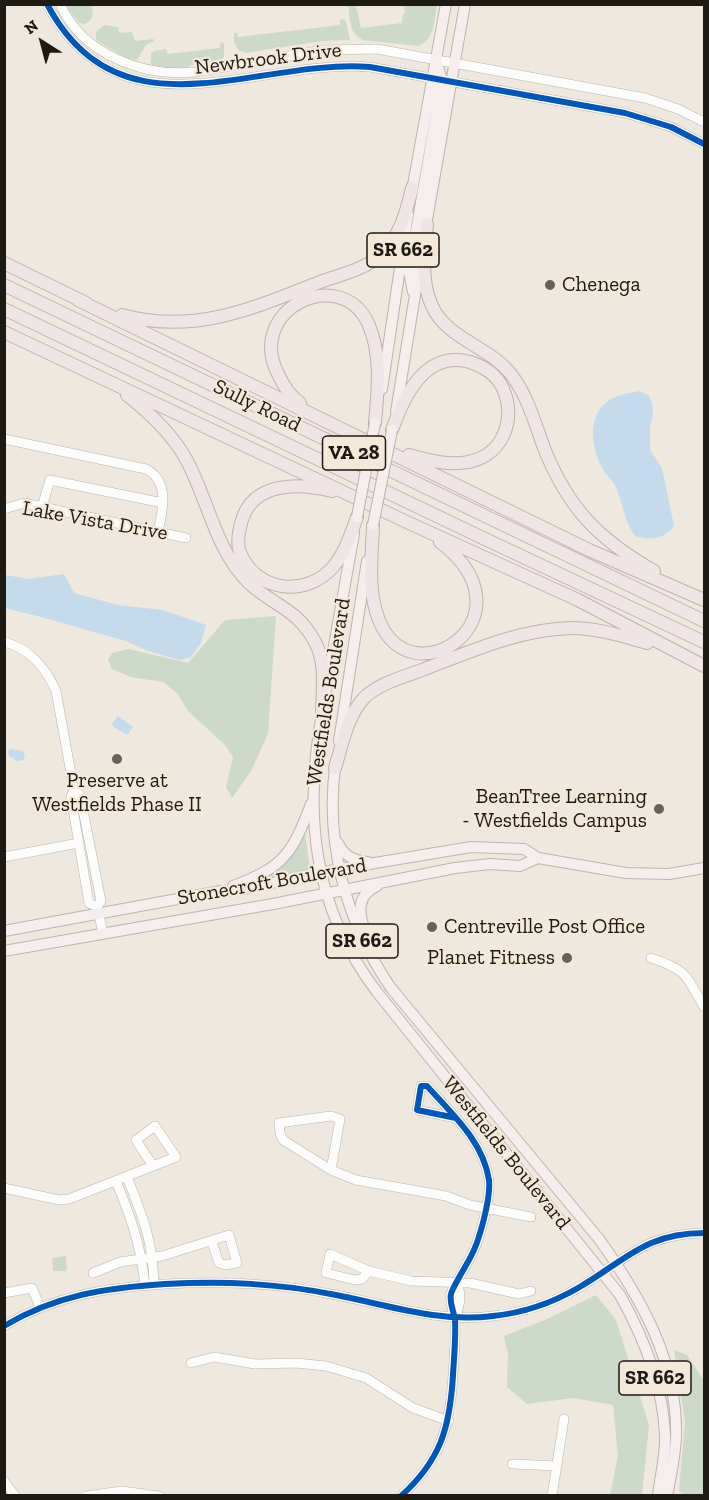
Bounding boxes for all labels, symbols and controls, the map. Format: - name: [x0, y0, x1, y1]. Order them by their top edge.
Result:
- north arrow: [12, 12, 72, 72]
- text: N: [21, 16, 42, 38]
- street label: Newbrook Drive: [193, 38, 343, 80]
- road number: SR 662: [367, 233, 439, 267]
- place label: Chenega: [562, 272, 641, 298]
- marker: Chenega: [543, 278, 557, 292]
- street label: Sully Road: [209, 374, 305, 438]
- road number: VA 28: [322, 436, 386, 470]
- street label: Lake Vista Drive: [20, 496, 170, 546]
- street label: Westfields Boulevard: [302, 596, 356, 788]
- marker: Preserve at Westfields Phase II: [110, 752, 124, 766]
- place label: Preserve at Westfields Phase II: [32, 768, 202, 818]
- place label: BeanTree Learning - Westfields Campus: [462, 784, 647, 834]
- marker: BeanTree Learning - Westfields Campus: [652, 802, 666, 816]
- street label: Stonecroft Boulevard: [175, 853, 369, 911]
- place label: Centreville Post Office: [444, 914, 645, 940]
- marker: Centreville Post Office: [425, 920, 439, 934]
- road number: SR 662: [326, 924, 398, 958]
- place label: Planet Fitness: [427, 945, 555, 971]
- marker: Planet Fitness: [560, 951, 574, 965]
- street label: Westfields Boulevard: [436, 1071, 576, 1235]
- road number: SR 662: [619, 1361, 691, 1395]

